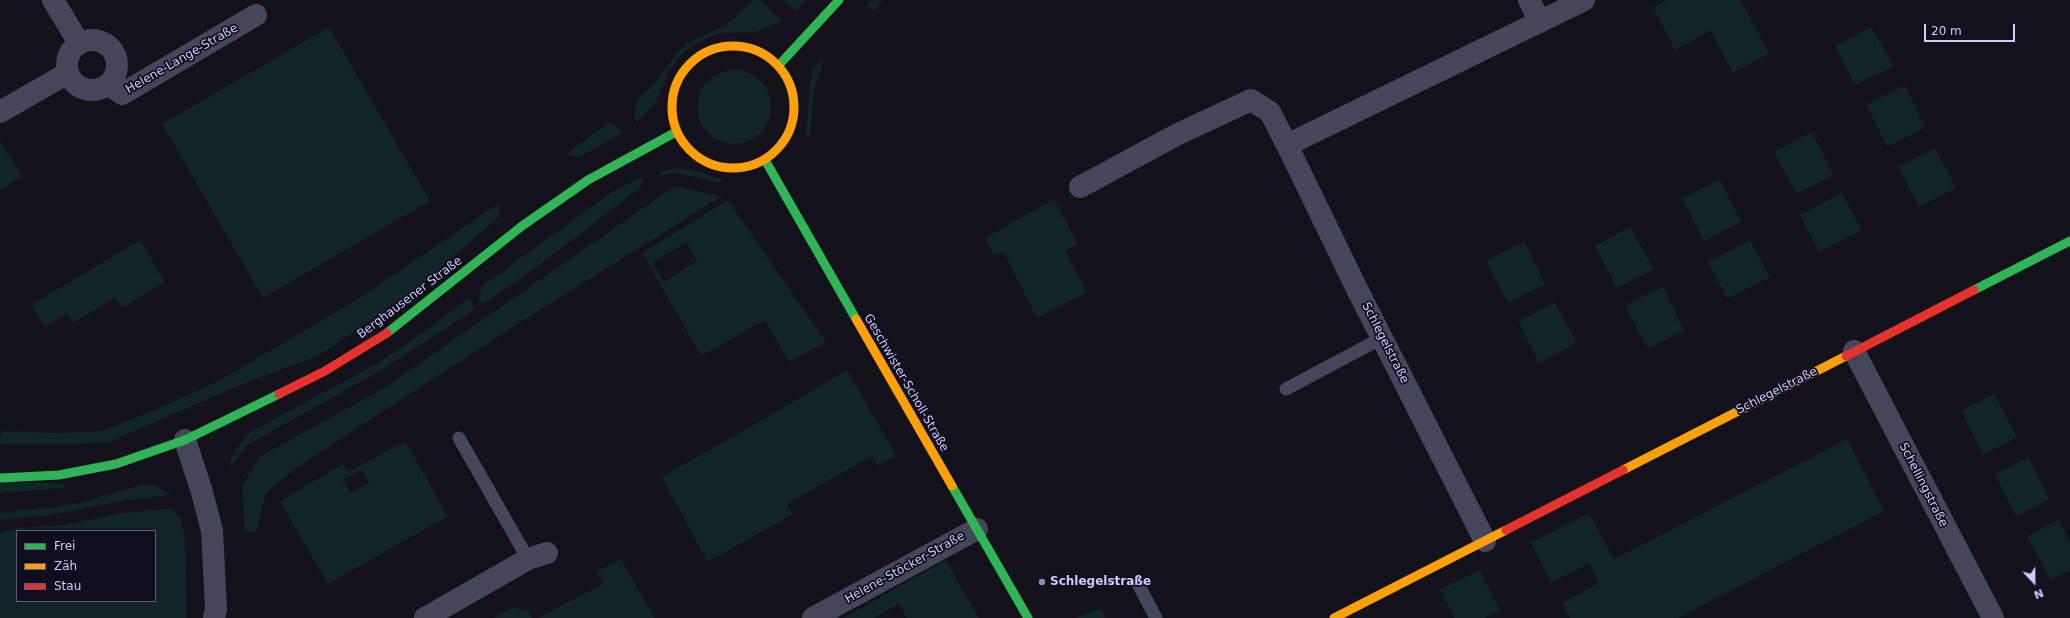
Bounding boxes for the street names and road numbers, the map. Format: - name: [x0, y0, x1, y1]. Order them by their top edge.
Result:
- street label: Helene-Lange-Straße: [123, 21, 241, 97]
- street label: Berghausener Straße: [355, 254, 465, 342]
- street label: Schlegelstraße: [1358, 300, 1412, 386]
- street label: Geschwister-Scholl-Straße: [861, 311, 951, 455]
- street label: Schlegelstraße: [1734, 364, 1820, 418]
- street label: Schellingstraße: [1896, 440, 1950, 530]
- street label: Helene-Stöcker-Straße: [843, 529, 967, 607]

